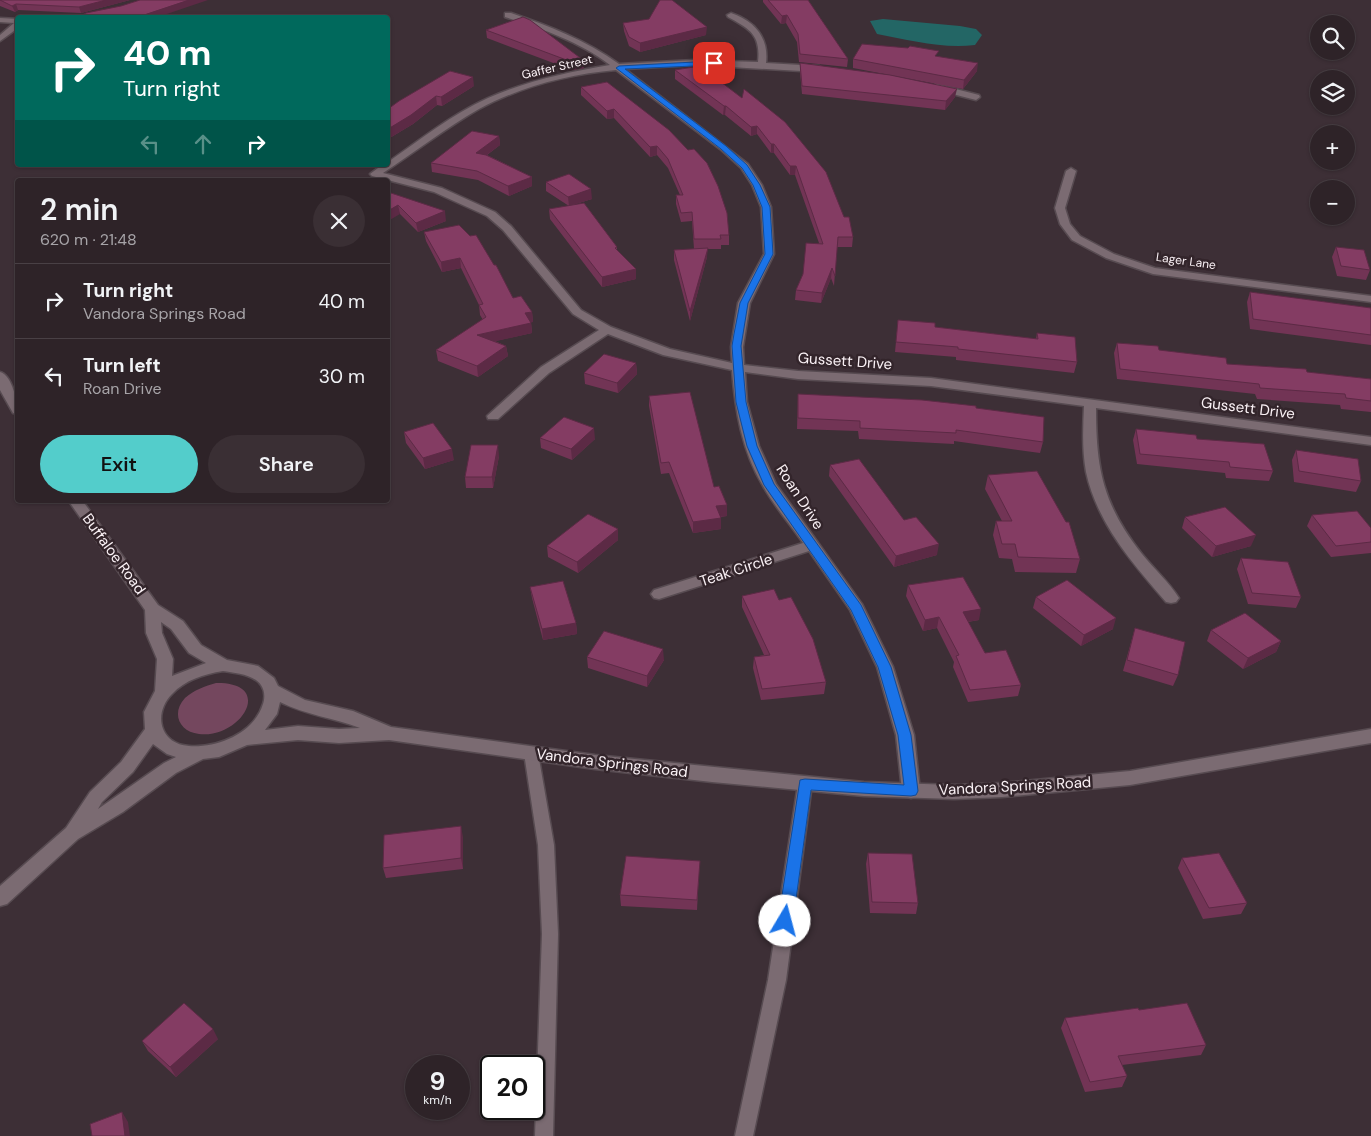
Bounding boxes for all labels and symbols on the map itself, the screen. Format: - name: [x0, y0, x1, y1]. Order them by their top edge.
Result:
- pin: [693, 42, 735, 84]
- street label: Gaffer Street: [520, 51, 594, 83]
- street label: Lager Lane: [1155, 249, 1217, 273]
- street label: Gussett Drive: [797, 348, 893, 374]
- street label: Gussett Drive: [1200, 392, 1296, 424]
- street label: Roan Drive: [772, 461, 828, 533]
- street label: Buffaloe Road: [78, 510, 150, 598]
- street label: Teak Circle: [697, 549, 775, 591]
- street label: Vandora Springs Road: [535, 744, 689, 782]
- street label: Vandora Springs Road: [938, 772, 1092, 800]
- position arrow: [758, 894, 810, 946]
- speed limit sign: 20: [480, 1055, 545, 1120]

